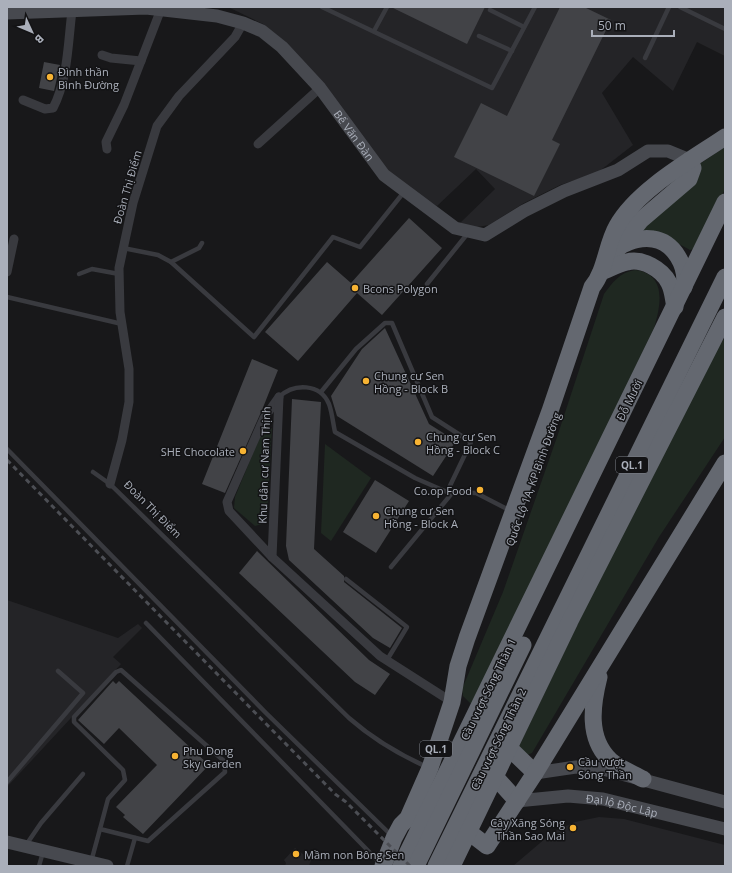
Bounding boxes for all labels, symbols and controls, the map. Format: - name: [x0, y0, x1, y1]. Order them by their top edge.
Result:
- north arrow: [12, 12, 52, 52]
- scale bar: [592, 12, 674, 38]
- text: 50 m: [598, 17, 626, 34]
- text: B: [32, 31, 48, 47]
- place label: Đình thần Bình Đường: [58, 64, 119, 92]
- marker: Đình thần Bình Đường: [45, 72, 55, 82]
- street label: Bế Văn Đàn: [331, 107, 378, 163]
- street label: Đoàn Thị Điểm: [109, 148, 145, 226]
- place label: Bcons Polygon: [363, 281, 438, 296]
- marker: Bcons Polygon: [350, 283, 360, 293]
- place label: Chung cư Sen Hồng - Block B: [374, 368, 448, 396]
- marker: Chung cư Sen Hồng - Block B: [361, 376, 371, 386]
- street label: Đỗ Mười: [613, 377, 645, 423]
- street label: Khu dân cư Nam Thịnh: [254, 406, 274, 524]
- street label: Quốc Lộ 1A, KP.Bình Đường: [502, 410, 564, 548]
- place label: Chung cư Sen Hồng - Block C: [426, 429, 500, 457]
- marker: Chung cư Sen Hồng - Block C: [413, 437, 423, 447]
- place label: SHE Chocolate: [161, 444, 235, 459]
- marker: SHE Chocolate: [238, 446, 248, 456]
- road number: QL.1: [616, 457, 648, 473]
- street label: Đoàn Thị Điểm: [121, 477, 185, 541]
- place label: Co.op Food: [414, 483, 472, 498]
- marker: Co.op Food: [475, 485, 485, 495]
- place label: Chung cư Sen Hồng - Block A: [384, 503, 458, 531]
- marker: Chung cư Sen Hồng - Block A: [371, 511, 381, 521]
- street label: Cầu vượt Sóng Thần 1: [457, 635, 519, 743]
- street label: Cầu vượt Sóng Thần 2: [467, 685, 529, 793]
- road number: QL.1: [420, 741, 452, 757]
- place label: Phu Dong Sky Garden: [183, 743, 241, 771]
- marker: Phu Dong Sky Garden: [170, 751, 180, 761]
- place label: Cầu vượt Sóng Thần: [578, 754, 632, 782]
- marker: Cầu vượt Sóng Thần: [565, 762, 575, 772]
- street label: Đại lộ Độc Lập: [585, 790, 660, 820]
- place label: Cây Xăng Sóng Thần Sao Mai: [490, 815, 565, 843]
- marker: Cây Xăng Sóng Thần Sao Mai: [568, 823, 578, 833]
- place label: Mầm non Bông Sen: [304, 847, 404, 862]
- marker: Mầm non Bông Sen: [291, 849, 301, 859]

